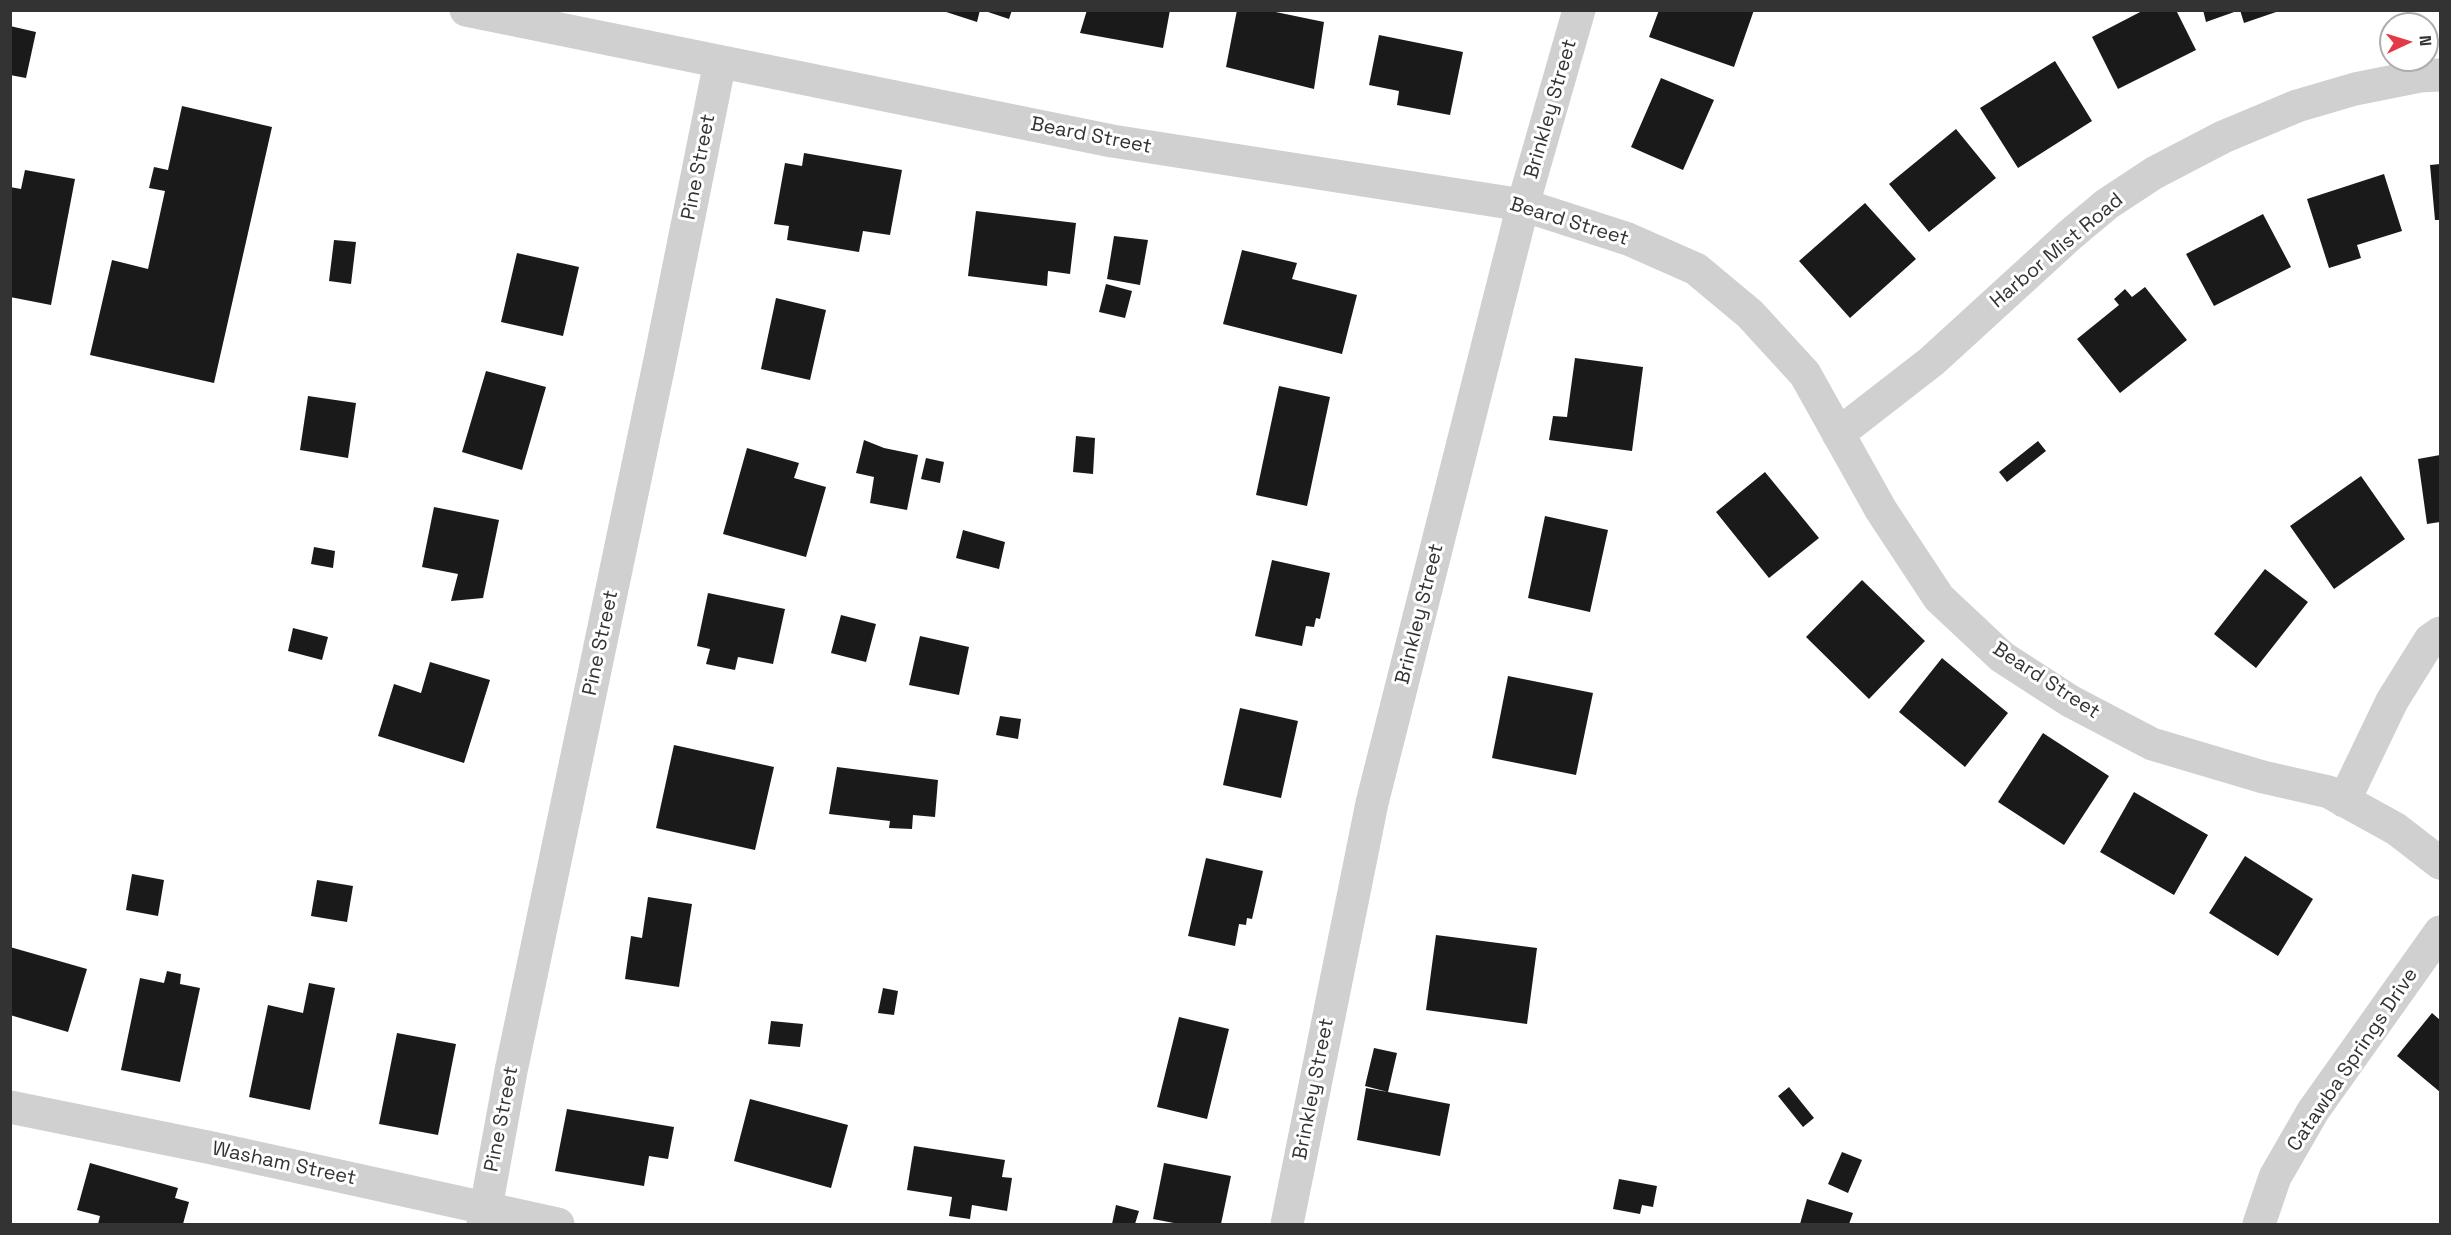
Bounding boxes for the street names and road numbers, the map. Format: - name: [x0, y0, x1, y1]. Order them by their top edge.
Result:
- street label: Brinkley Street: [1520, 37, 1582, 181]
- street label: Pine Street: [677, 112, 721, 222]
- street label: Beard Street: [1028, 112, 1154, 160]
- street label: Harbor Mist Road: [1986, 188, 2128, 314]
- street label: Beard Street: [1507, 193, 1631, 251]
- street label: Brinkley Street: [1391, 541, 1449, 687]
- street label: Pine Street: [578, 588, 624, 698]
- street label: Beard Street: [1988, 637, 2104, 725]
- street label: Catawba Springs Drive: [2283, 964, 2423, 1156]
- street label: Brinkley Street: [1288, 1016, 1340, 1162]
- street label: Pine Street: [480, 1064, 524, 1174]
- street label: Washam Street: [210, 1137, 358, 1191]

